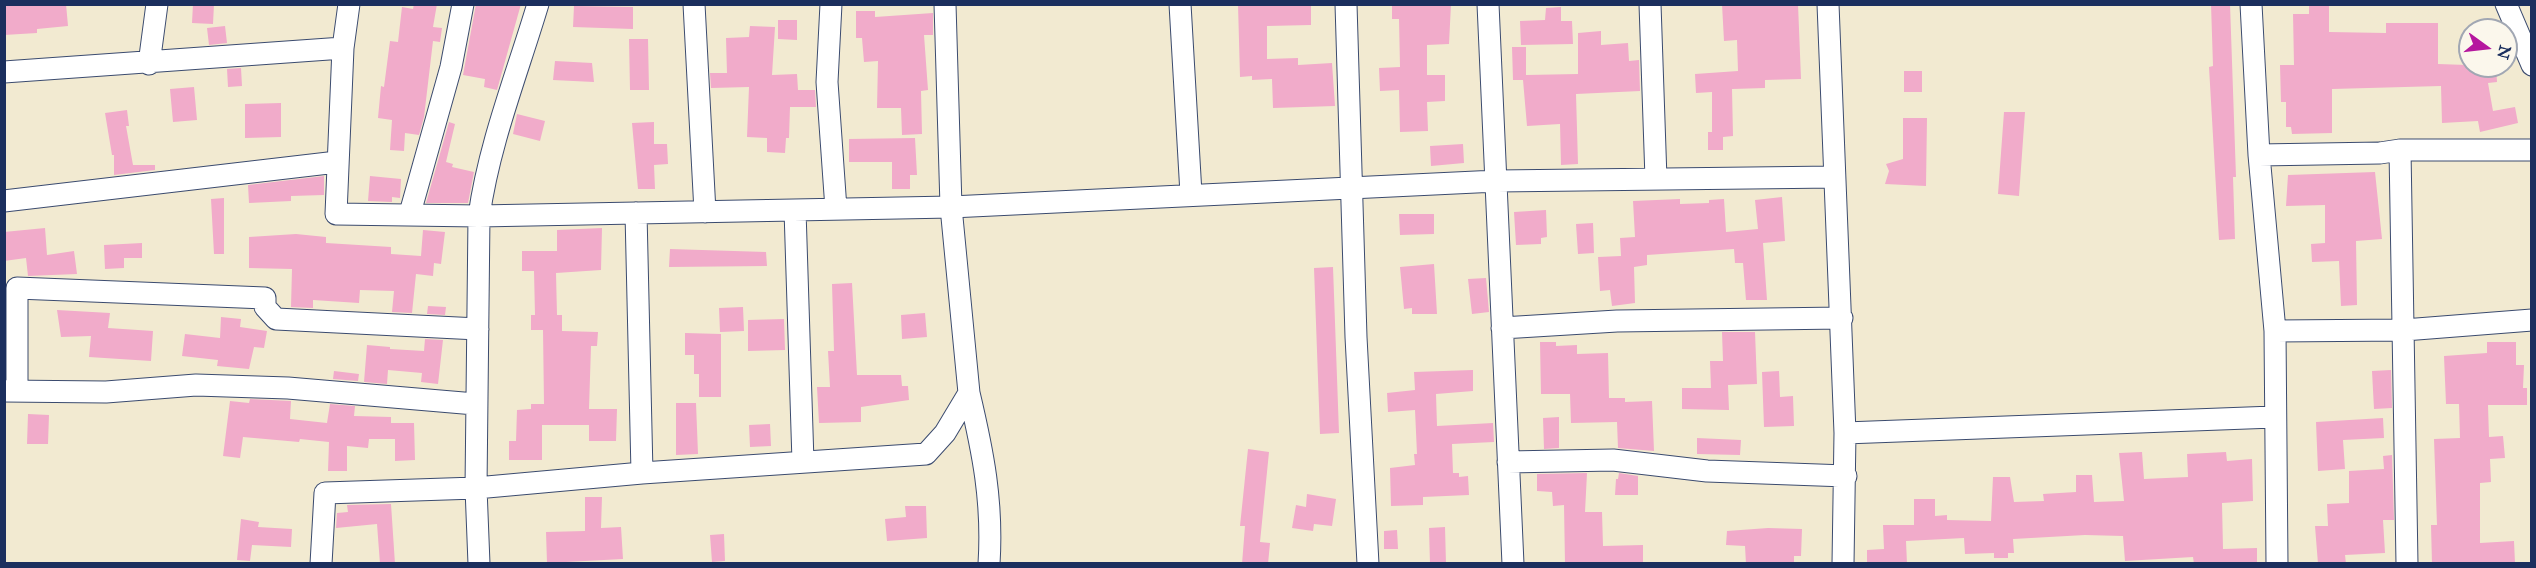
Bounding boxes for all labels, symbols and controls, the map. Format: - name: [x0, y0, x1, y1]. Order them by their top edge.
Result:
- north arrow: [2458, 18, 2518, 78]
- text: N: [2493, 43, 2515, 61]

